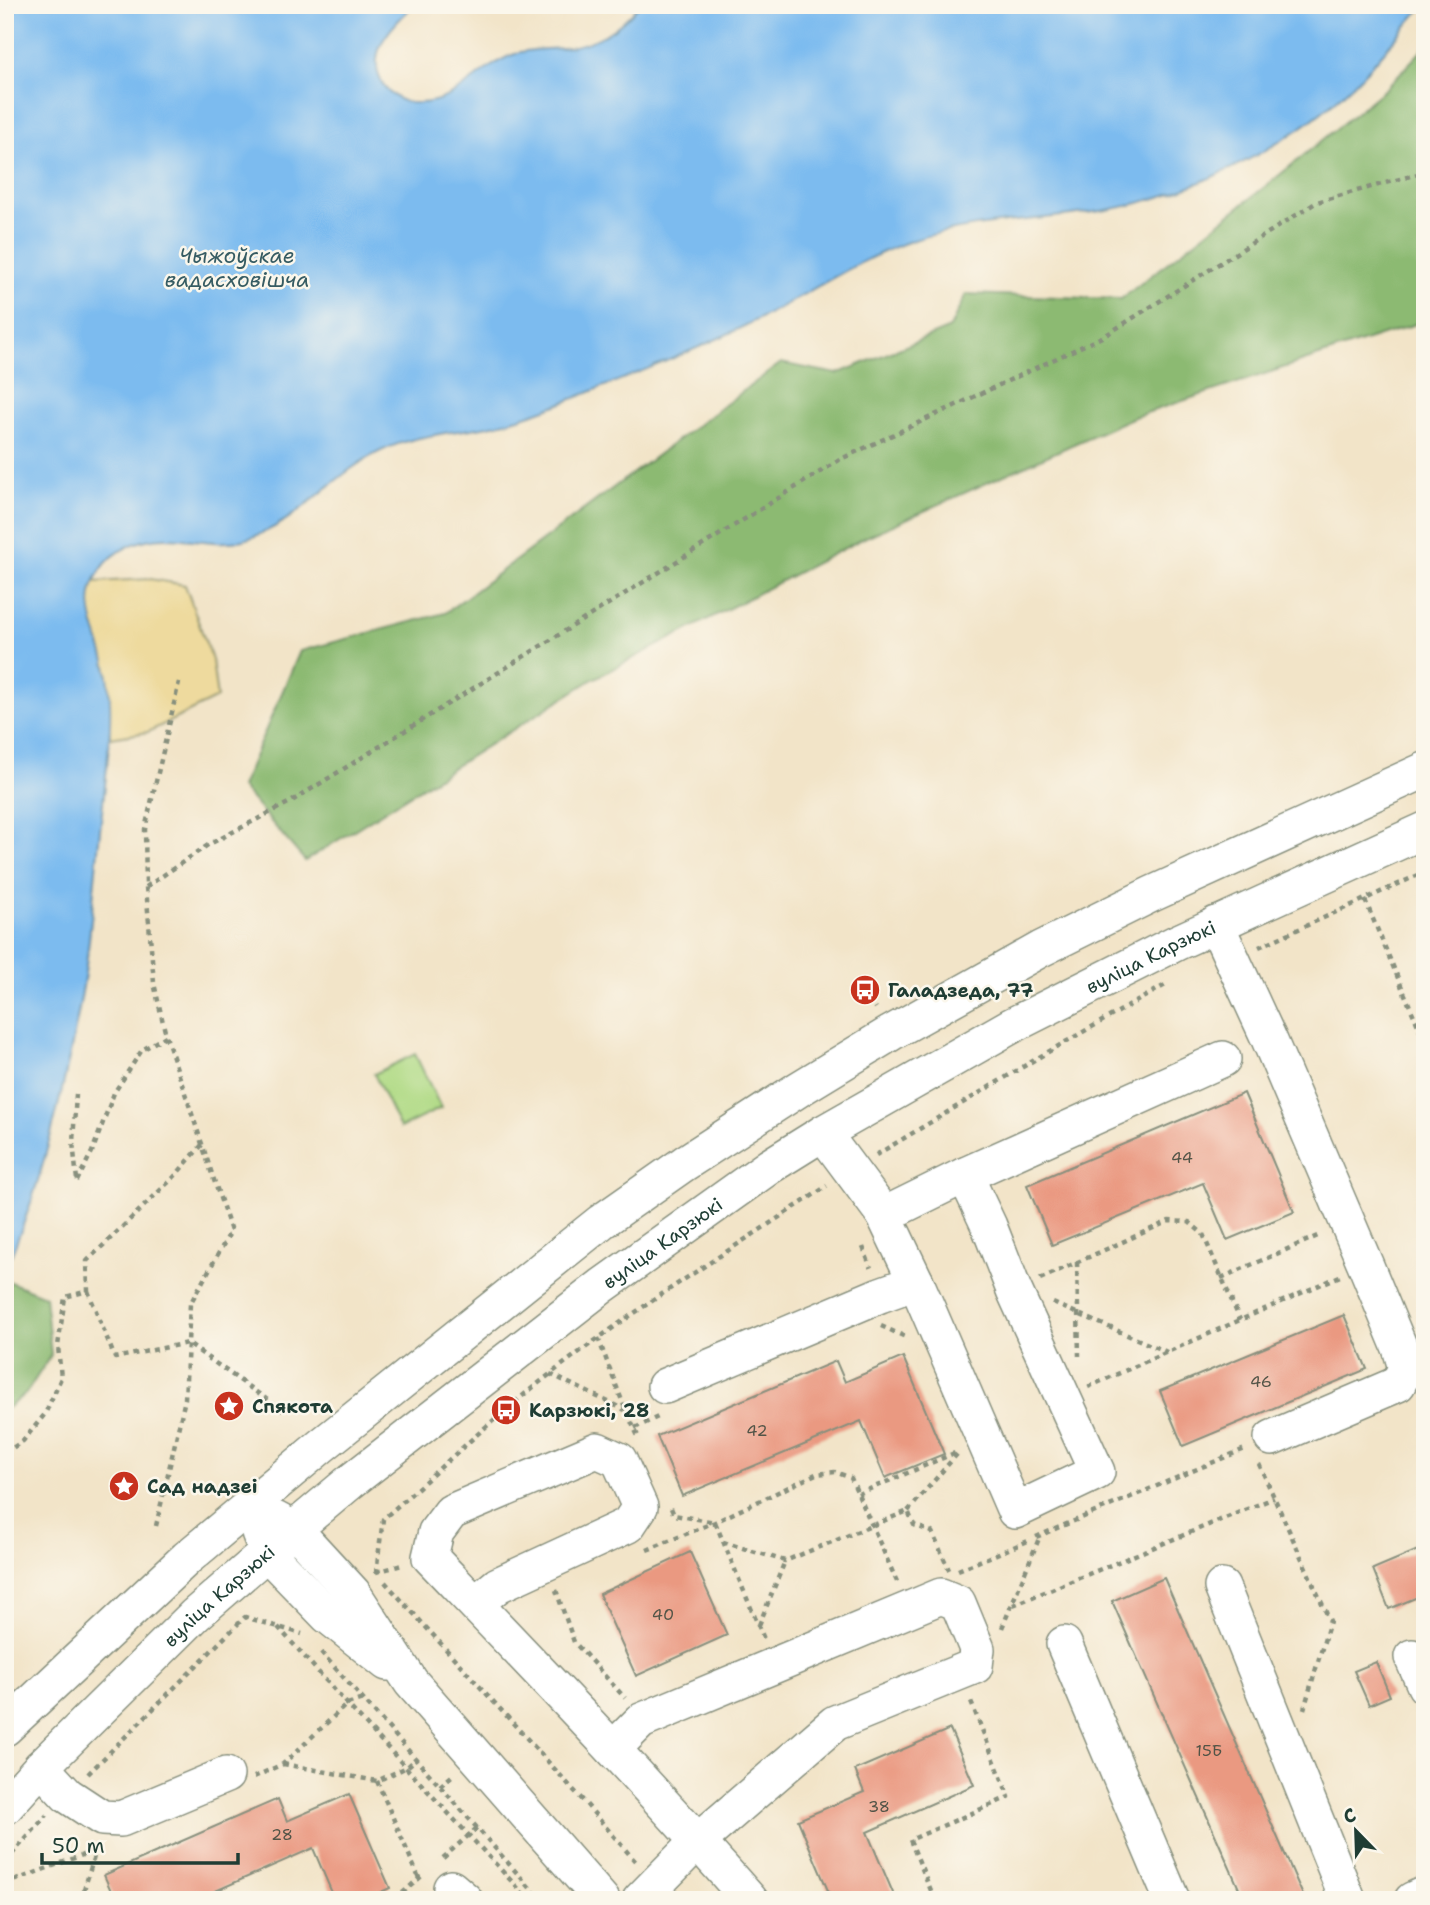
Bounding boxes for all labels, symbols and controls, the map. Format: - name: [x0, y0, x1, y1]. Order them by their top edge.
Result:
- water label: Чыжоўскае вадасховішча: [165, 242, 309, 294]
- street label: вуліца Карзюкі: [1082, 914, 1220, 999]
- bus stop icon: Галадзеда, 77: [848, 973, 882, 1007]
- place label: Галадзеда, 77: [888, 978, 1033, 1003]
- house number: 44: [1171, 1147, 1193, 1168]
- street label: вуліца Карзюкі: [598, 1191, 727, 1294]
- house number: 46: [1250, 1371, 1272, 1392]
- place icon: Спякота: [212, 1389, 246, 1423]
- bus stop icon: Карзюкі, 28: [489, 1393, 523, 1427]
- place label: Спякота: [252, 1394, 333, 1419]
- place label: Карзюкі, 28: [529, 1398, 649, 1423]
- house number: 42: [746, 1420, 768, 1441]
- place icon: Сад надзеі: [107, 1469, 141, 1503]
- place label: Сад надзеі: [147, 1474, 258, 1499]
- street label: вуліца Карзюкі: [158, 1539, 280, 1652]
- house number: 40: [652, 1604, 674, 1625]
- house number: 15Б: [1196, 1740, 1222, 1761]
- house number: 38: [868, 1796, 890, 1817]
- north arrow: [1322, 1797, 1392, 1867]
- text: С: [1339, 1802, 1360, 1830]
- scale bar: [42, 1821, 238, 1865]
- house number: 28: [271, 1824, 293, 1845]
- text: 50 m: [52, 1832, 105, 1860]

